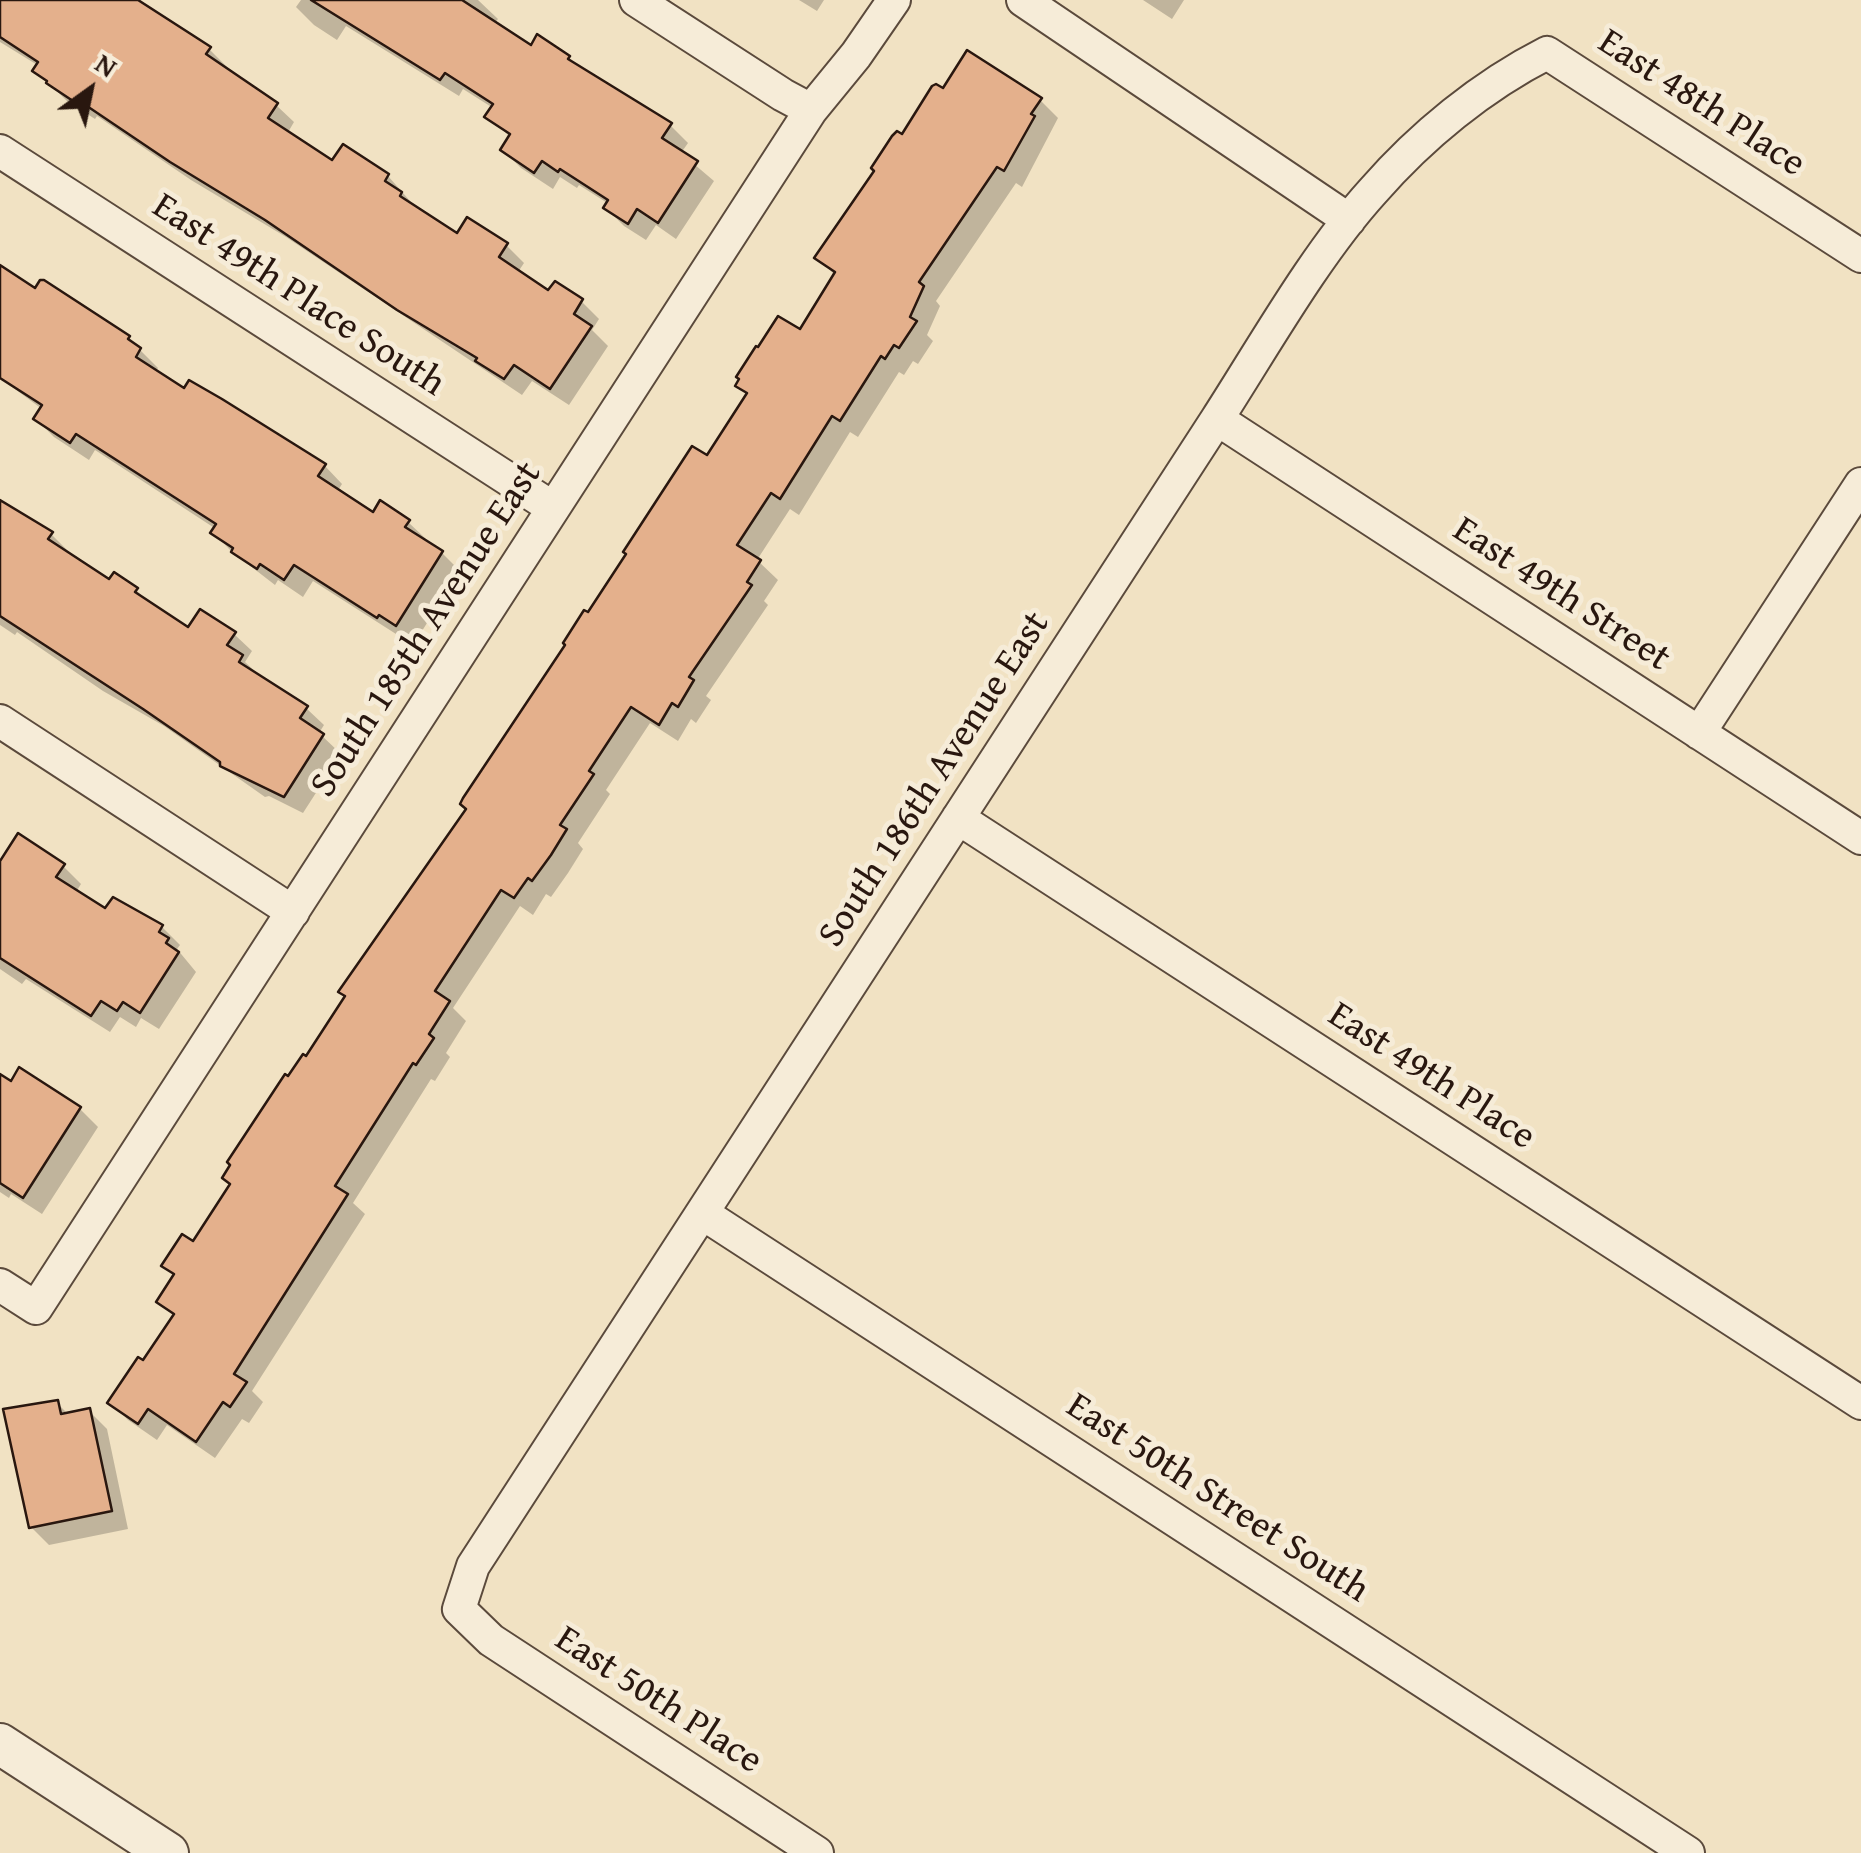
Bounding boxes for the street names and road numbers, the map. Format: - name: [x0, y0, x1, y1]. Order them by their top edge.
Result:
- street label: East 48th Place: [1589, 20, 1813, 188]
- street label: East 49th Place South: [143, 185, 453, 407]
- street label: South 185th Avenue East: [302, 454, 552, 806]
- street label: East 49th Street: [1444, 508, 1678, 682]
- street label: South 186th Avenue East: [810, 604, 1060, 956]
- street label: East 49th Place: [1319, 993, 1543, 1161]
- street label: East 50th Street South: [1057, 1384, 1377, 1614]
- street label: East 50th Place: [546, 1617, 770, 1785]

